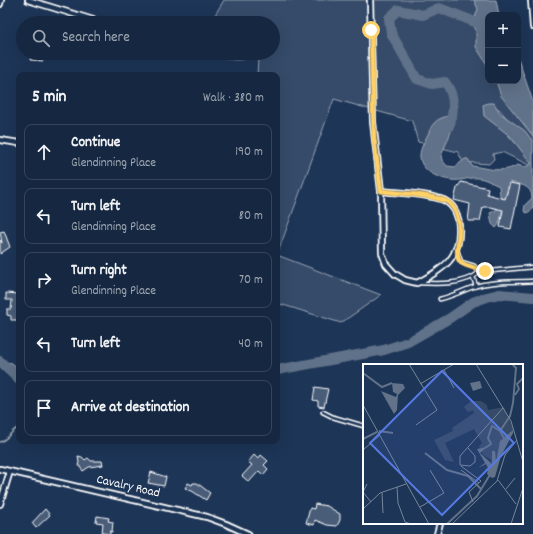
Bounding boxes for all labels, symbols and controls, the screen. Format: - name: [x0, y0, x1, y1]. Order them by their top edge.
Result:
- map controls: [485, 12, 521, 84]
- button: +: [485, 12, 521, 48]
- search box: [16, 16, 280, 60]
- route start: [362, 21, 380, 39]
- icon: search: [30, 27, 52, 49]
- text: Search here: [62, 27, 130, 49]
- button: −: [485, 48, 521, 84]
- text: 5 min: [32, 86, 66, 110]
- text: Walk · 380 m: [203, 89, 264, 108]
- text: Continue: [71, 132, 120, 154]
- icon: ahead: [33, 141, 55, 163]
- text: 190 m: [235, 143, 263, 162]
- text: Glendinning Place: [71, 154, 156, 173]
- text: Turn left: [71, 196, 120, 218]
- icon: left: [33, 205, 55, 227]
- text: 80 m: [239, 207, 263, 226]
- text: Glendinning Place: [71, 218, 156, 237]
- text: Turn right: [71, 260, 127, 282]
- route end: [476, 262, 494, 280]
- icon: right: [33, 269, 55, 291]
- text: 70 m: [239, 271, 263, 290]
- text: Glendinning Place: [71, 282, 156, 301]
- icon: left: [33, 333, 55, 355]
- text: Turn left: [71, 333, 120, 355]
- text: 40 m: [239, 335, 263, 354]
- inset map: [363, 364, 523, 524]
- icon: arrive: [33, 397, 55, 419]
- text: Arrive at destination: [71, 397, 189, 419]
- street label: Cavalry Road: [94, 470, 162, 504]

